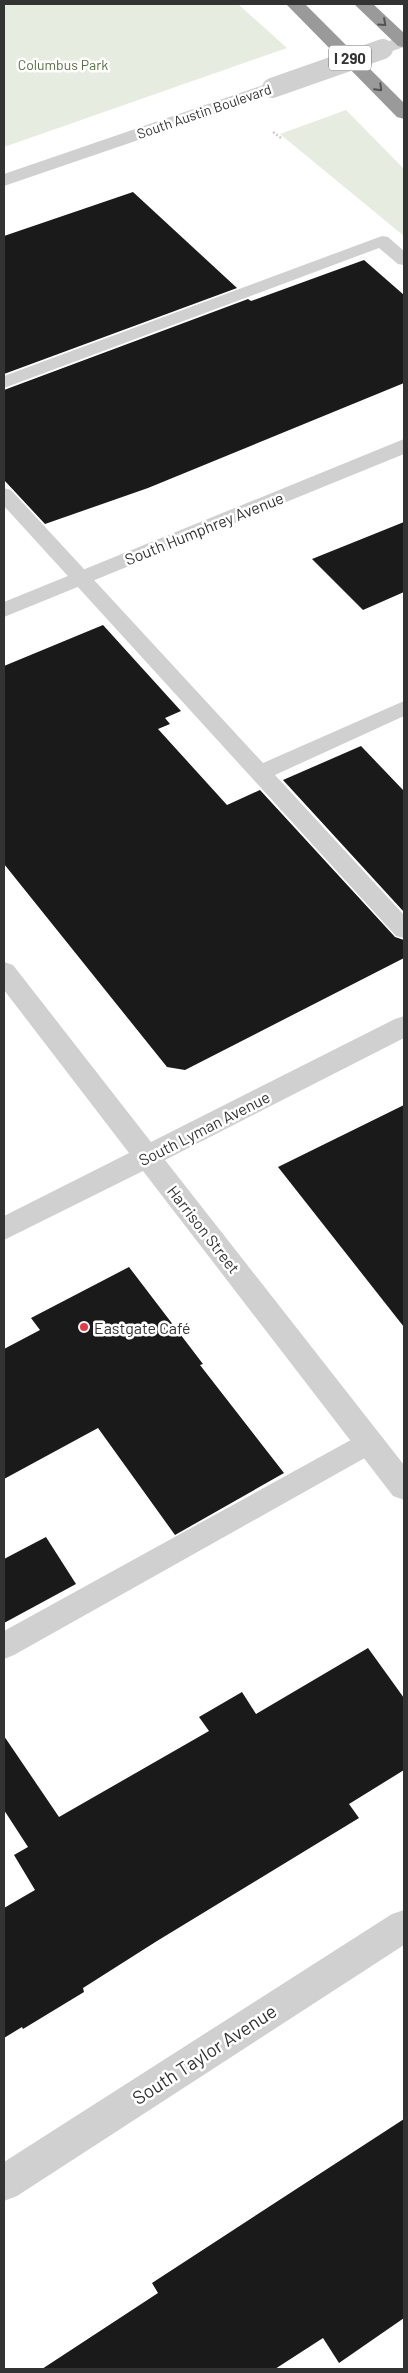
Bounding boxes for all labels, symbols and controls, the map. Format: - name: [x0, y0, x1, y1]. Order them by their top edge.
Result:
- one-way arrow: [378, 17, 387, 26]
- road number: I 290: [329, 46, 371, 70]
- park label: Columbus Park: [18, 56, 108, 73]
- street label: South Austin Boulevard: [134, 80, 274, 142]
- one-way arrow: [373, 82, 382, 91]
- street label: South Humphrey Avenue: [122, 487, 286, 569]
- street label: South Lyman Avenue: [135, 1087, 273, 1169]
- street label: Harrison Street: [164, 1181, 244, 1277]
- place label: Eastgate Café: [94, 1318, 190, 1337]
- marker: Eastgate Café: [78, 1321, 90, 1333]
- street label: South Taylor Avenue: [128, 1999, 280, 2109]

